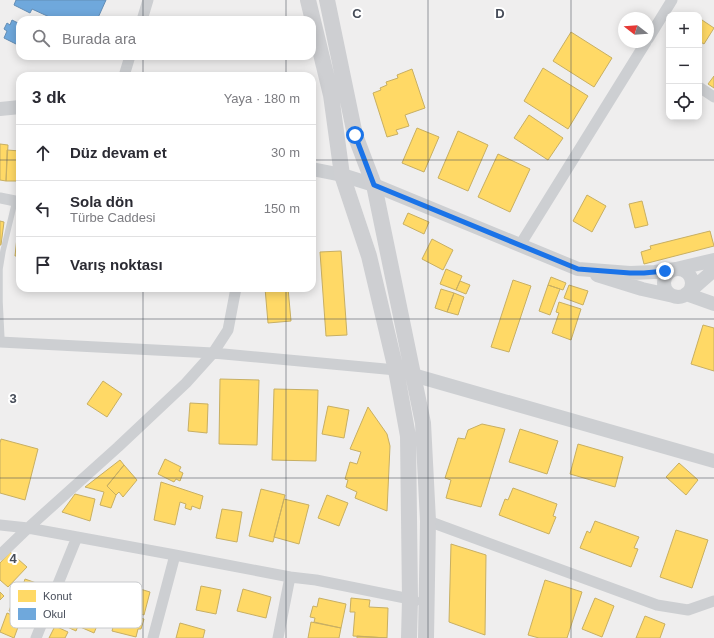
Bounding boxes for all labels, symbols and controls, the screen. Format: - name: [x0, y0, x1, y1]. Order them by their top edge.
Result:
- text: C: [352, 6, 362, 21]
- text: D: [495, 6, 505, 21]
- north arrow: [618, 12, 654, 48]
- map controls: [666, 12, 702, 120]
- button: +: [666, 12, 702, 48]
- search box: [16, 16, 316, 60]
- icon: search: [30, 27, 52, 49]
- text: Burada ara: [62, 30, 136, 47]
- button: −: [666, 48, 702, 84]
- button: locate: [666, 84, 702, 120]
- text: 3 dk: [32, 88, 66, 107]
- text: Yaya · 180 m: [224, 91, 300, 106]
- route start: [346, 126, 364, 144]
- icon: ahead: [32, 142, 54, 164]
- text: Düz devam et: [70, 144, 167, 161]
- text: 30 m: [271, 145, 300, 160]
- text: Sola dön: [70, 193, 133, 210]
- icon: left: [32, 198, 54, 220]
- text: 150 m: [264, 201, 300, 216]
- text: Türbe Caddesi: [70, 210, 155, 225]
- icon: arrive: [32, 254, 54, 276]
- text: Varış noktası: [70, 256, 163, 273]
- route end: [656, 262, 674, 280]
- text: 3: [9, 391, 17, 406]
- text: 4: [9, 551, 17, 566]
- legend: [10, 582, 142, 628]
- text: Konut: [43, 590, 72, 602]
- text: Okul: [43, 608, 66, 620]

